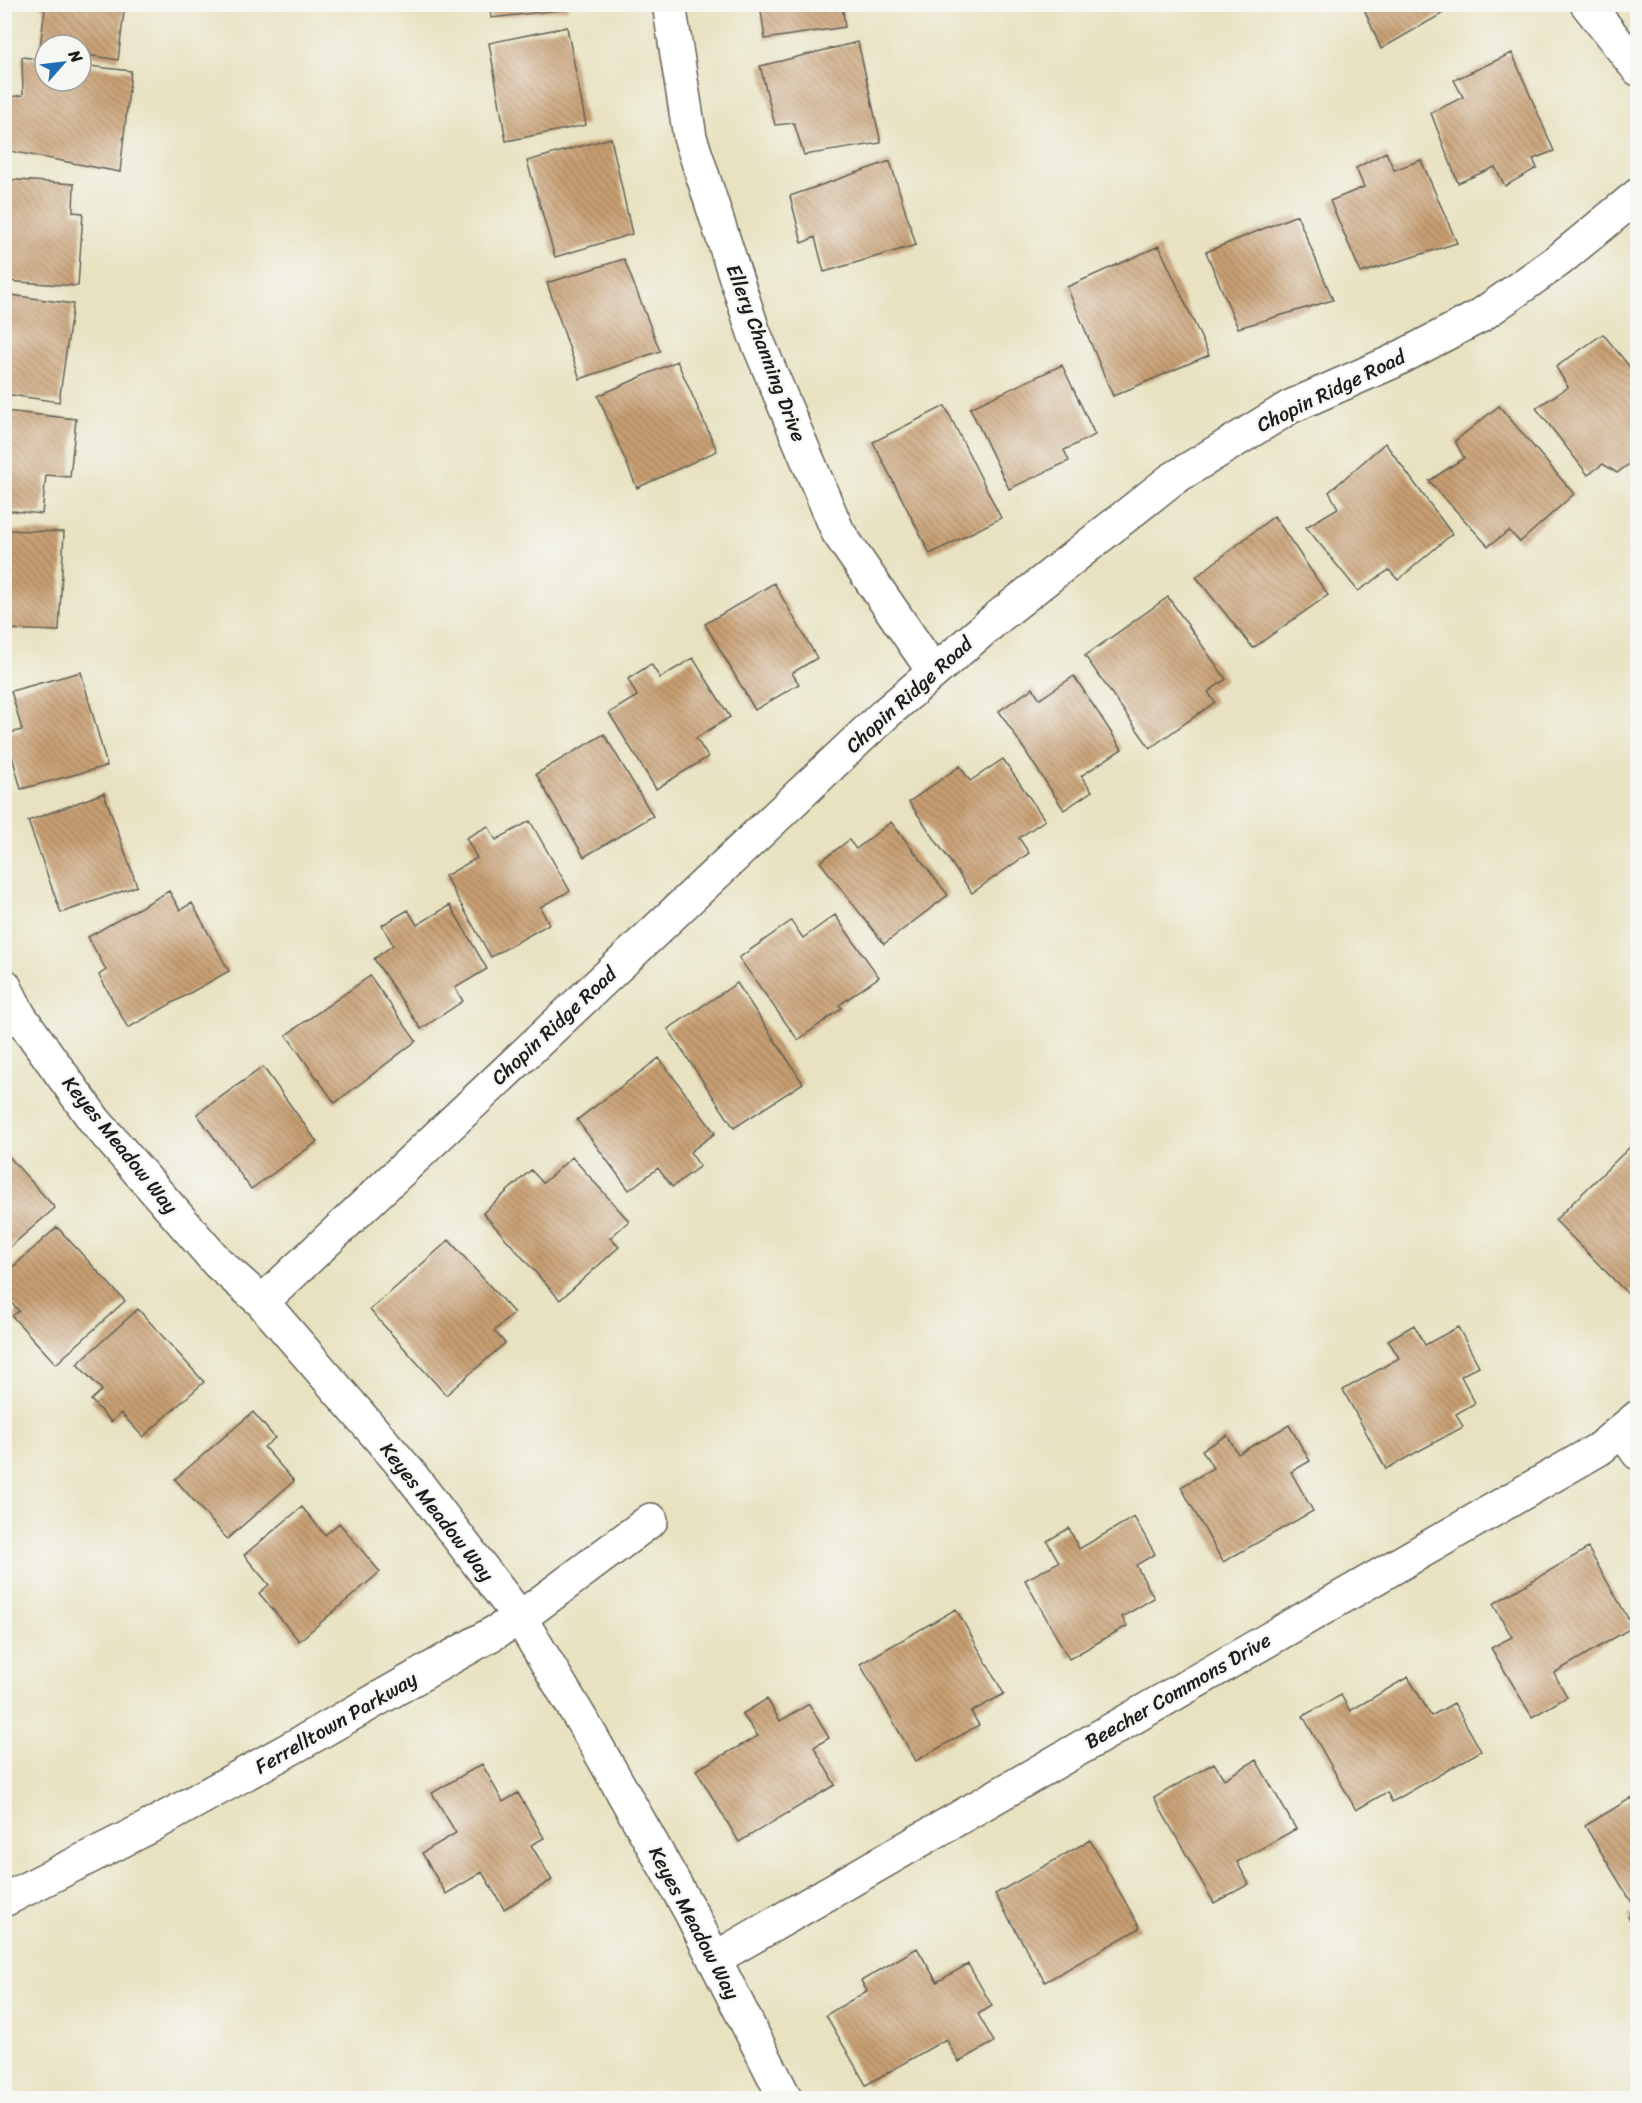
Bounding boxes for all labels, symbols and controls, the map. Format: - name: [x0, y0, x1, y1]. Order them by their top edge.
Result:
- north arrow: [33, 33, 93, 93]
- text: N: [60, 44, 92, 69]
- street label: Ellery Channing Drive: [716, 259, 816, 447]
- street label: Chopin Ridge Road: [1251, 339, 1413, 442]
- street label: Chopin Ridge Road: [837, 627, 982, 762]
- street label: Chopin Ridge Road: [483, 957, 626, 1094]
- street label: Keyes Meadow Way: [53, 1068, 187, 1222]
- street label: Keyes Meadow Way: [371, 1434, 503, 1590]
- street label: Beecher Commons Drive: [1078, 1623, 1278, 1759]
- street label: Ferrelltown Parkway: [248, 1662, 424, 1784]
- street label: Keyes Meadow Way: [639, 1840, 750, 2007]

